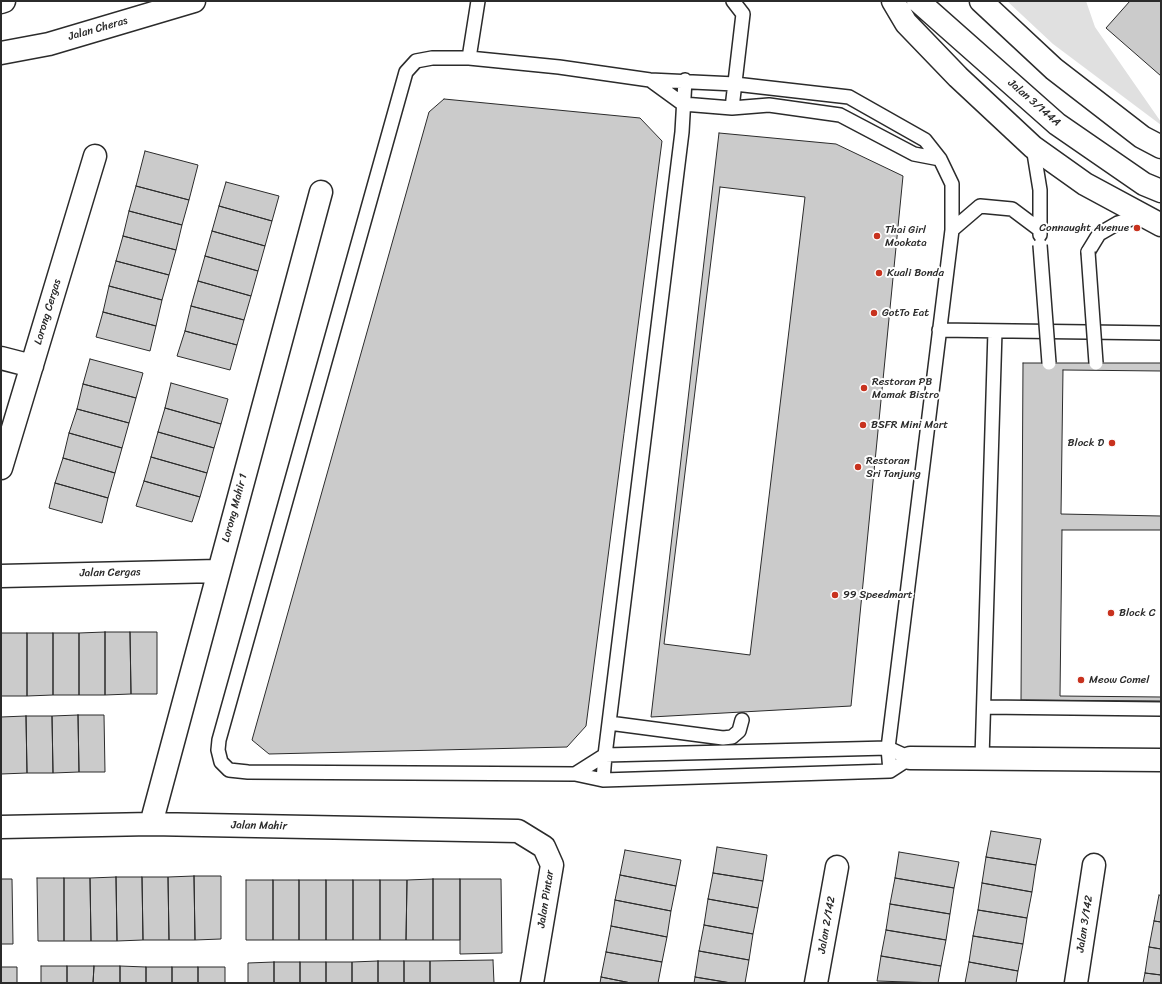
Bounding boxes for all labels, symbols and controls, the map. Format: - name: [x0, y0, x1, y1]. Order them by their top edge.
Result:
- street label: Jalan Cheras: [67, 14, 129, 44]
- street label: Jalan 3/144A: [1005, 77, 1063, 129]
- place label: Connaught Avenue: [1039, 221, 1129, 235]
- place label: Thai Girl Mookata: [885, 223, 927, 249]
- marker: Connaught Avenue: [1132, 223, 1142, 233]
- marker: Thai Girl Mookata: [872, 231, 882, 241]
- place label: Kuali Bonda: [887, 266, 944, 280]
- marker: Kuali Bonda: [874, 268, 884, 278]
- street label: Lorong Cergas: [32, 278, 64, 346]
- place label: GotTo Eat: [882, 306, 929, 320]
- marker: GotTo Eat: [869, 308, 879, 318]
- place label: Restoran PB Mamak Bistro: [872, 375, 939, 401]
- marker: Restoran PB Mamak Bistro: [859, 383, 869, 393]
- place label: BSFR Mini Mart: [871, 418, 948, 432]
- marker: BSFR Mini Mart: [858, 420, 868, 430]
- place label: Block D: [1068, 436, 1104, 450]
- marker: Block D: [1107, 438, 1117, 448]
- place label: Restoran Sri Tanjung: [866, 454, 921, 480]
- marker: Restoran Sri Tanjung: [853, 462, 863, 472]
- street label: Lorong Mahir 1: [220, 472, 250, 544]
- street label: Jalan Cergas: [80, 566, 140, 580]
- place label: 99 Speedmart: [843, 588, 912, 602]
- marker: 99 Speedmart: [830, 590, 840, 600]
- place label: Block C: [1119, 606, 1156, 620]
- marker: Block C: [1106, 608, 1116, 618]
- place label: Meow Comel: [1089, 673, 1149, 687]
- marker: Meow Comel: [1076, 675, 1086, 685]
- street label: Jalan Mahir: [231, 819, 287, 833]
- street label: Jalan Pintar: [535, 869, 557, 929]
- street label: Jalan 2/142: [815, 895, 839, 955]
- street label: Jalan 3/142: [1074, 895, 1096, 953]

